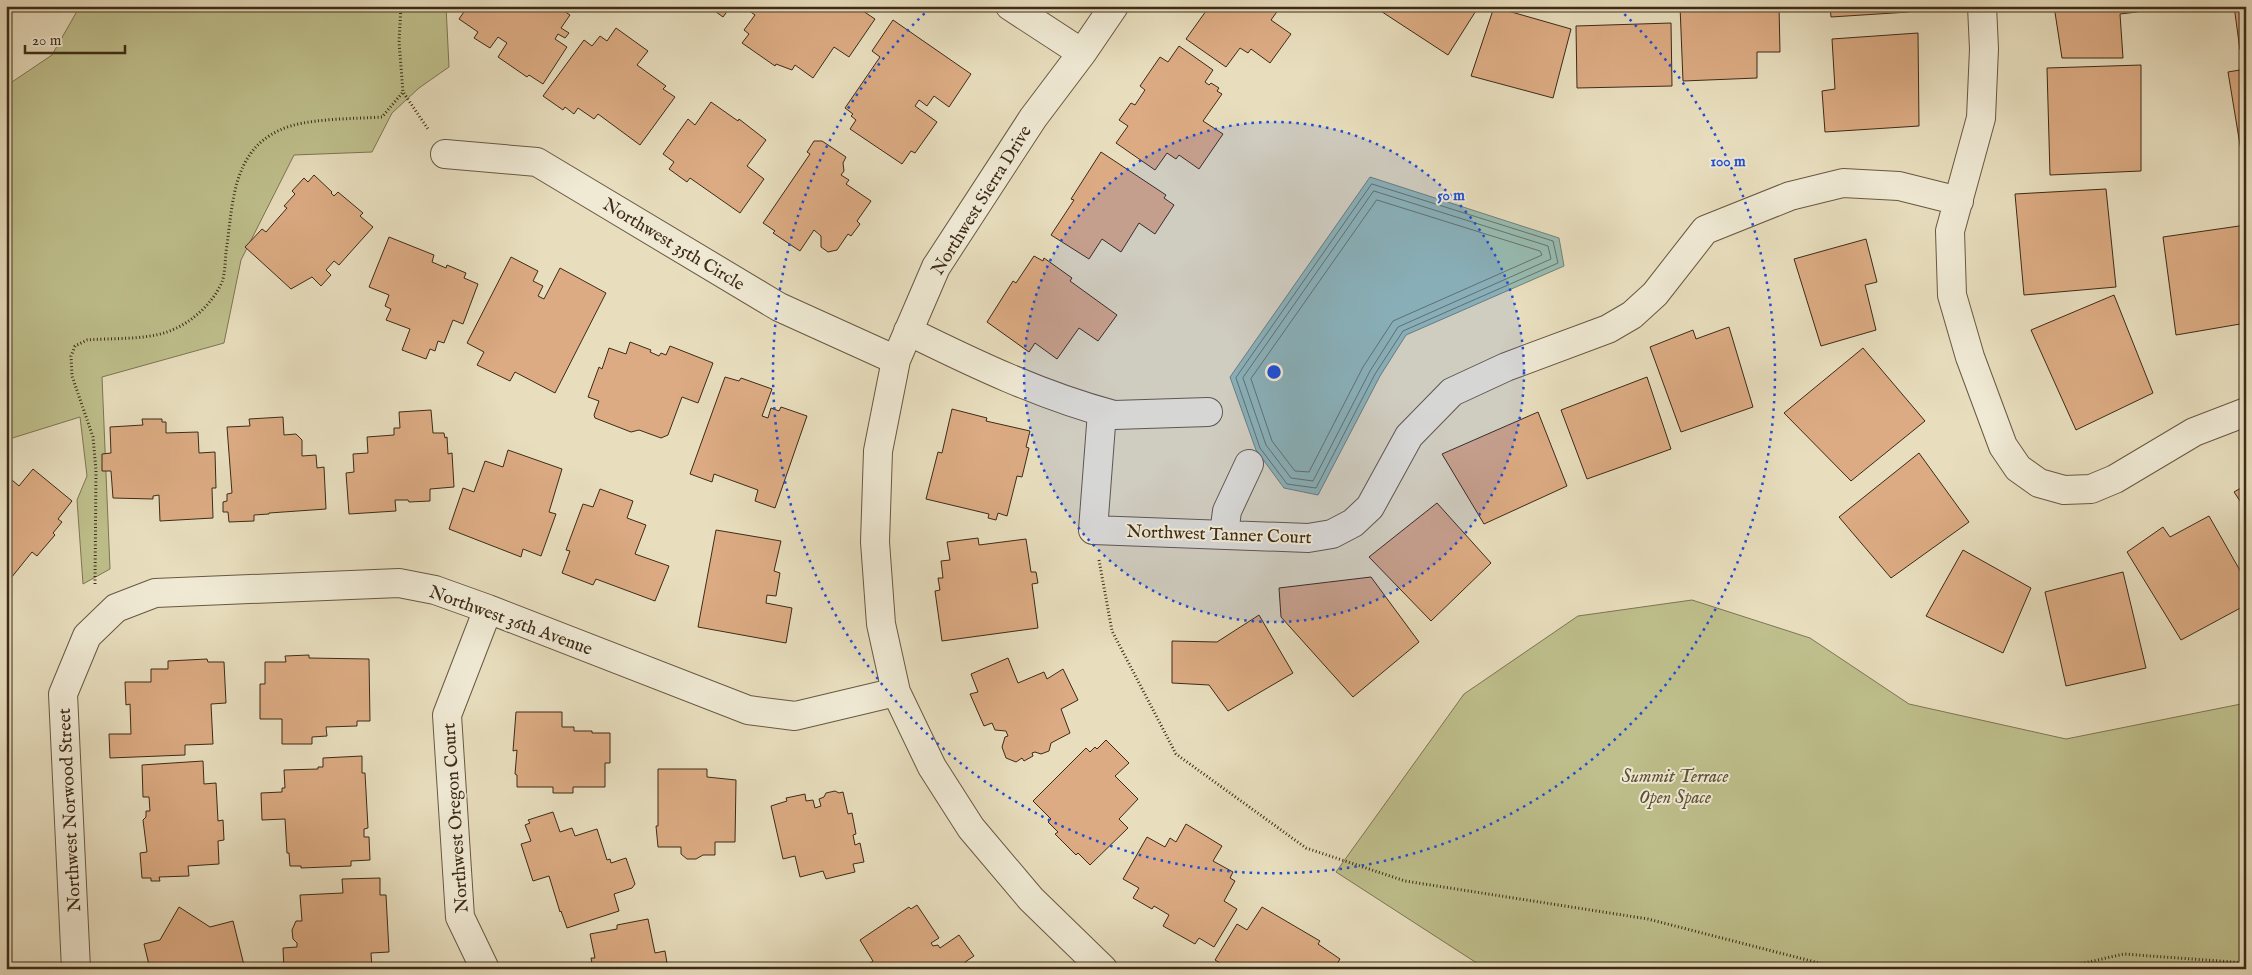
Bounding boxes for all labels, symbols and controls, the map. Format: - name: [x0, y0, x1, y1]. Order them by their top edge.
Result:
- scale bar: [25, 22, 125, 54]
- text: 20 m: [32, 31, 62, 50]
- street label: Northwest Sierra Drive: [927, 122, 1038, 280]
- text: 100 m: [1710, 152, 1746, 171]
- text: 50 m: [1437, 186, 1465, 205]
- street label: Northwest 35th Circle: [598, 194, 748, 297]
- centre of rings: [1265, 363, 1283, 381]
- street label: Northwest Tanner Court: [1126, 521, 1312, 550]
- street label: Northwest 36th Avenue: [426, 581, 595, 662]
- street label: Northwest Norwood Street: [54, 707, 87, 912]
- street label: Northwest Oregon Court: [438, 722, 475, 914]
- park label: Summit Terrace Open Space: [1622, 766, 1728, 810]

